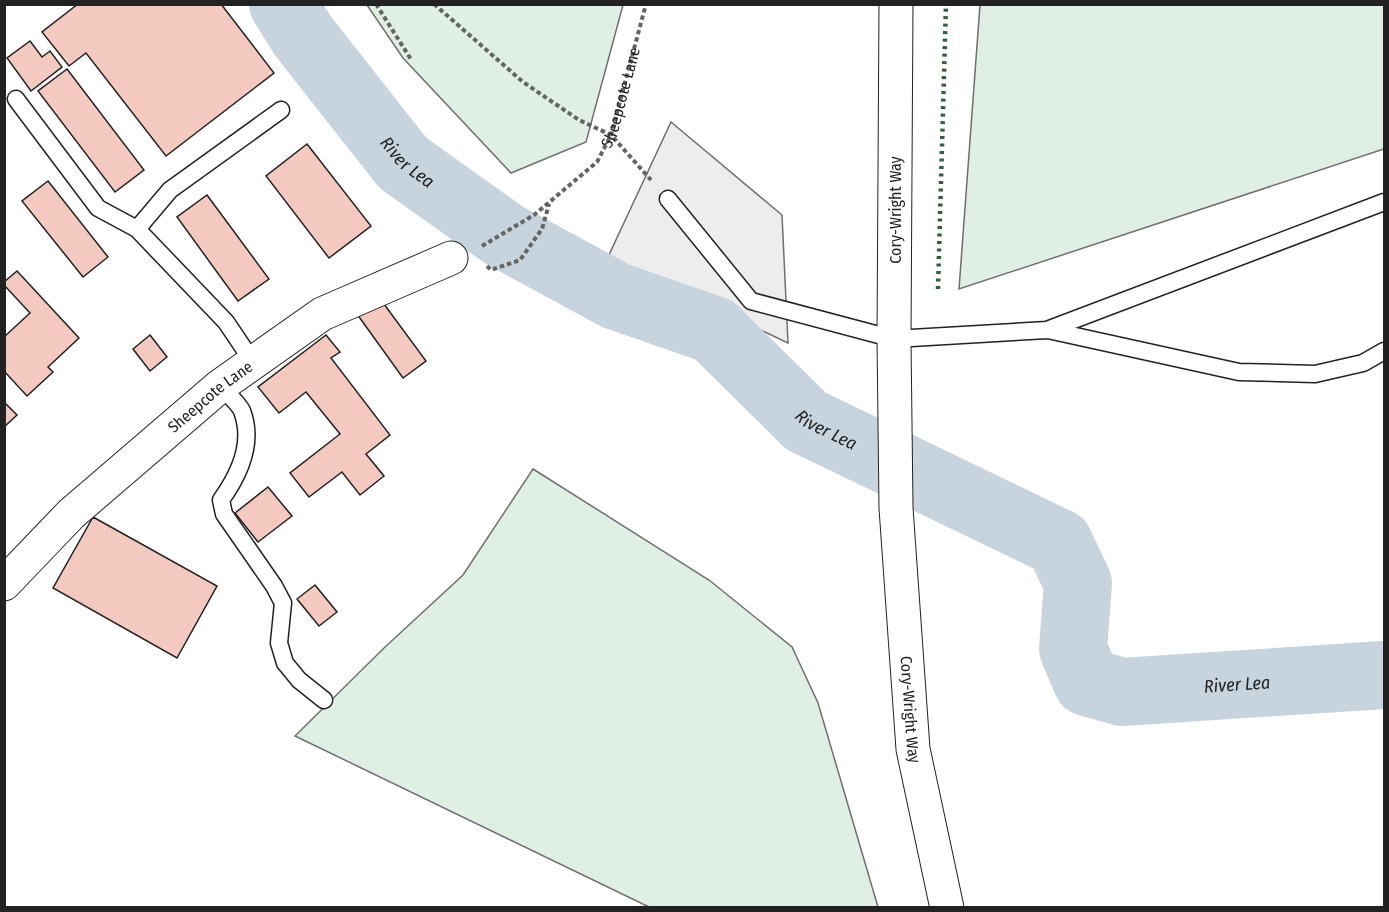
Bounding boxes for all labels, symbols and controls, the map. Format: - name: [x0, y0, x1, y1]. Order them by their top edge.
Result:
- street label: Sheepcote Lane: [597, 45, 644, 151]
- water label: River Lea: [375, 132, 439, 193]
- street label: Cory-Wright Way: [886, 155, 905, 264]
- street label: Sheepcote Lane: [164, 357, 256, 436]
- water label: River Lea: [790, 405, 860, 455]
- street label: Cory-Wright Way: [897, 655, 925, 766]
- water label: River Lea: [1203, 671, 1271, 698]

